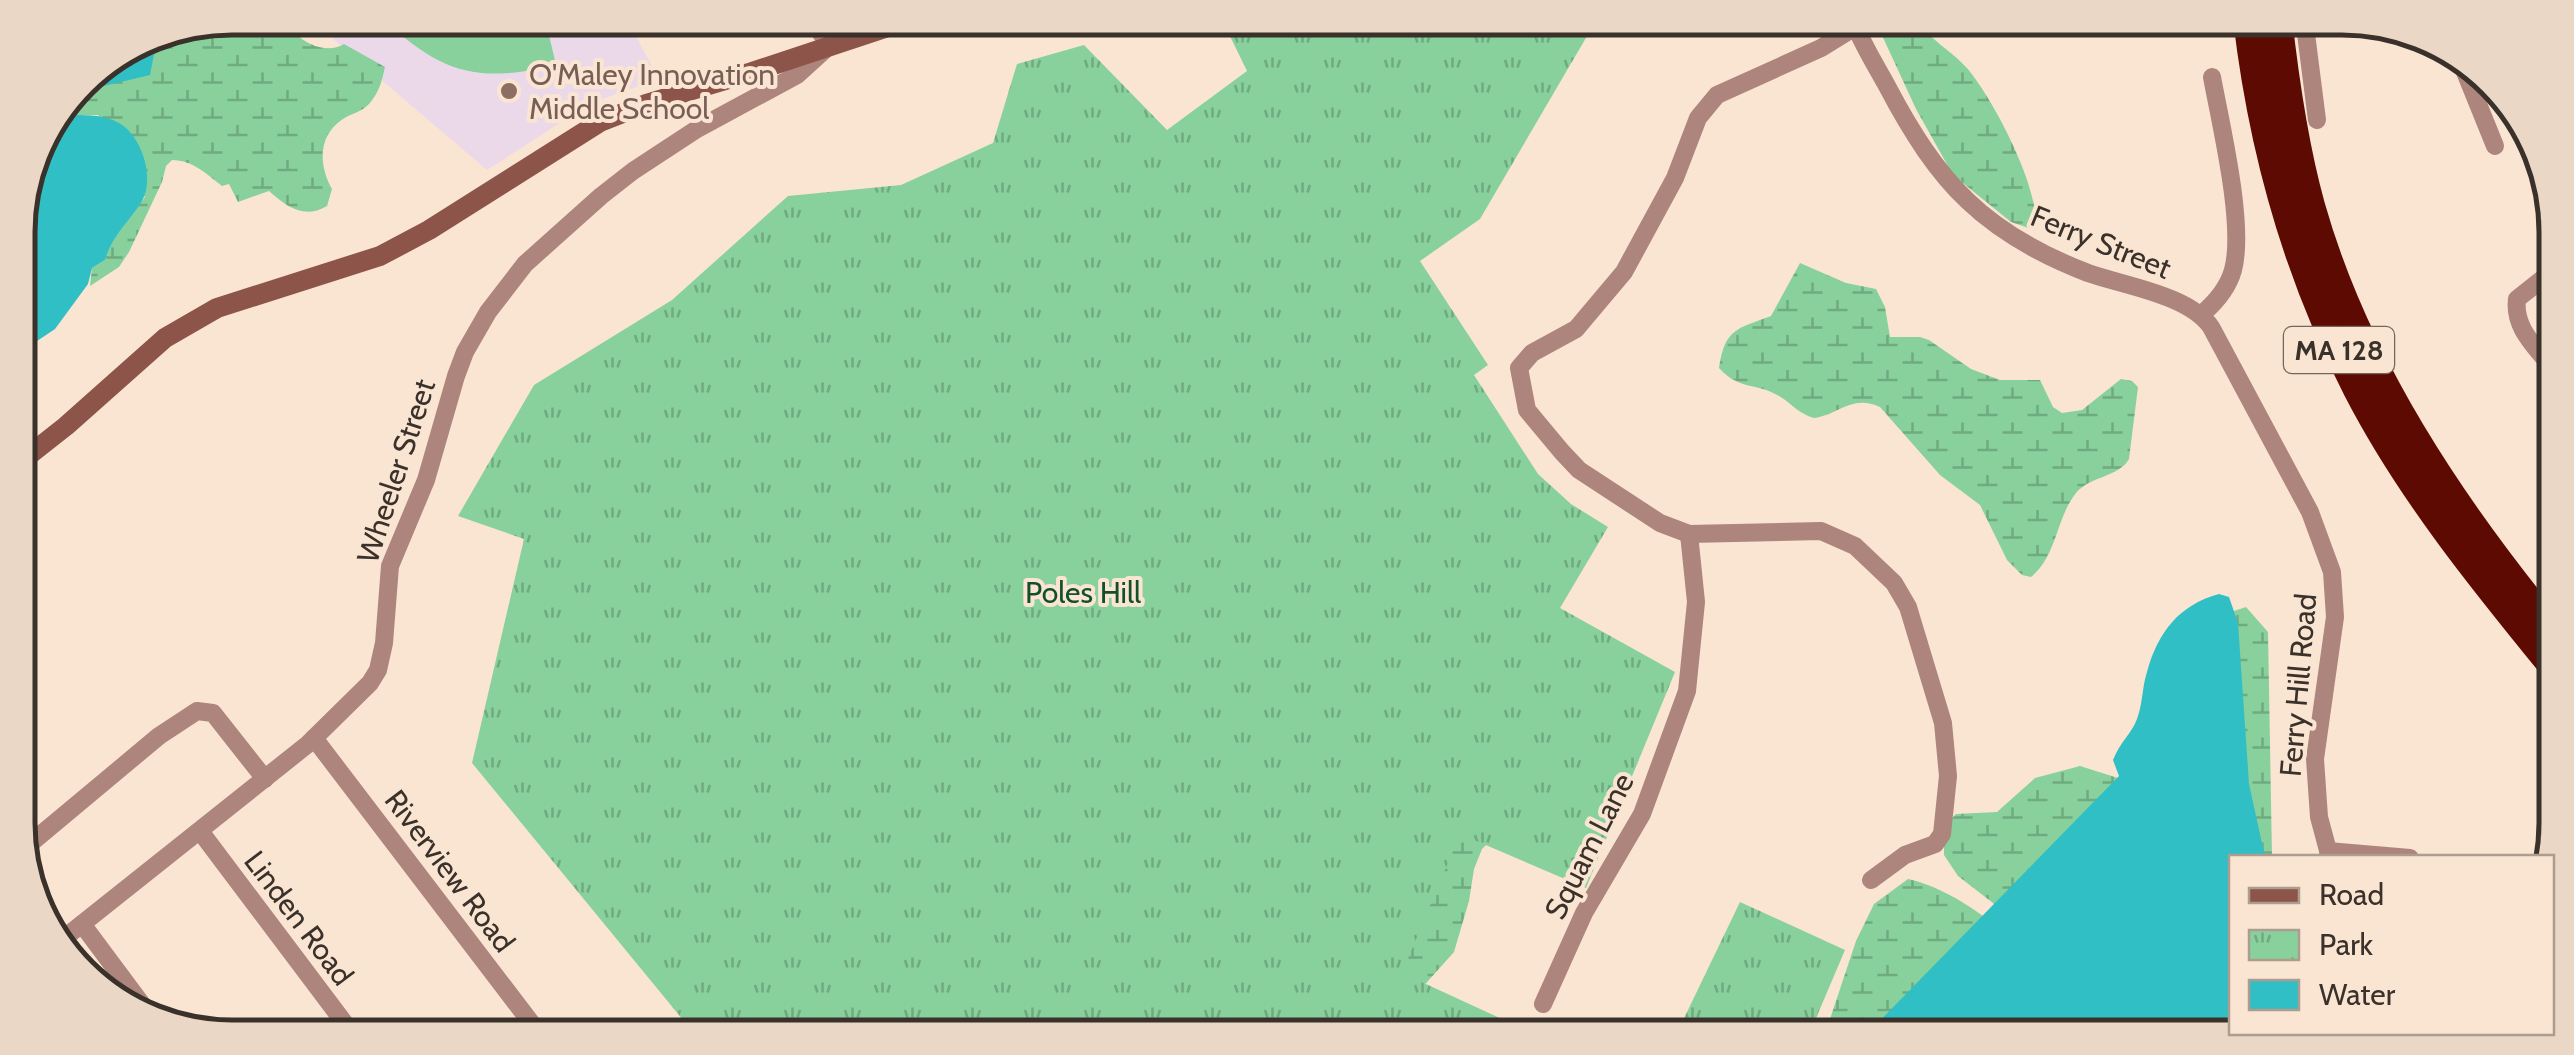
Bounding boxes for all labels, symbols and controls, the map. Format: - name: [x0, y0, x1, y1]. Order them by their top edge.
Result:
- place label: O'Maley Innovation Middle School: [529, 56, 775, 127]
- marker: O'Maley Innovation Middle School: [498, 80, 520, 102]
- street label: Ferry Street: [2026, 197, 2176, 287]
- road number: MA 128: [2284, 327, 2394, 373]
- street label: Wheeler Street: [349, 374, 443, 568]
- park label: Poles Hill: [1025, 574, 1141, 611]
- street label: Ferry Hill Road: [2272, 592, 2324, 778]
- street label: Squam Lane: [1536, 767, 1642, 925]
- street label: Riverview Road: [377, 783, 523, 959]
- street label: Linden Road: [236, 843, 362, 993]
- legend: [2229, 855, 2554, 1035]
- text: Road: [2319, 876, 2384, 913]
- text: Park: [2319, 926, 2374, 963]
- text: Water: [2319, 976, 2396, 1013]

